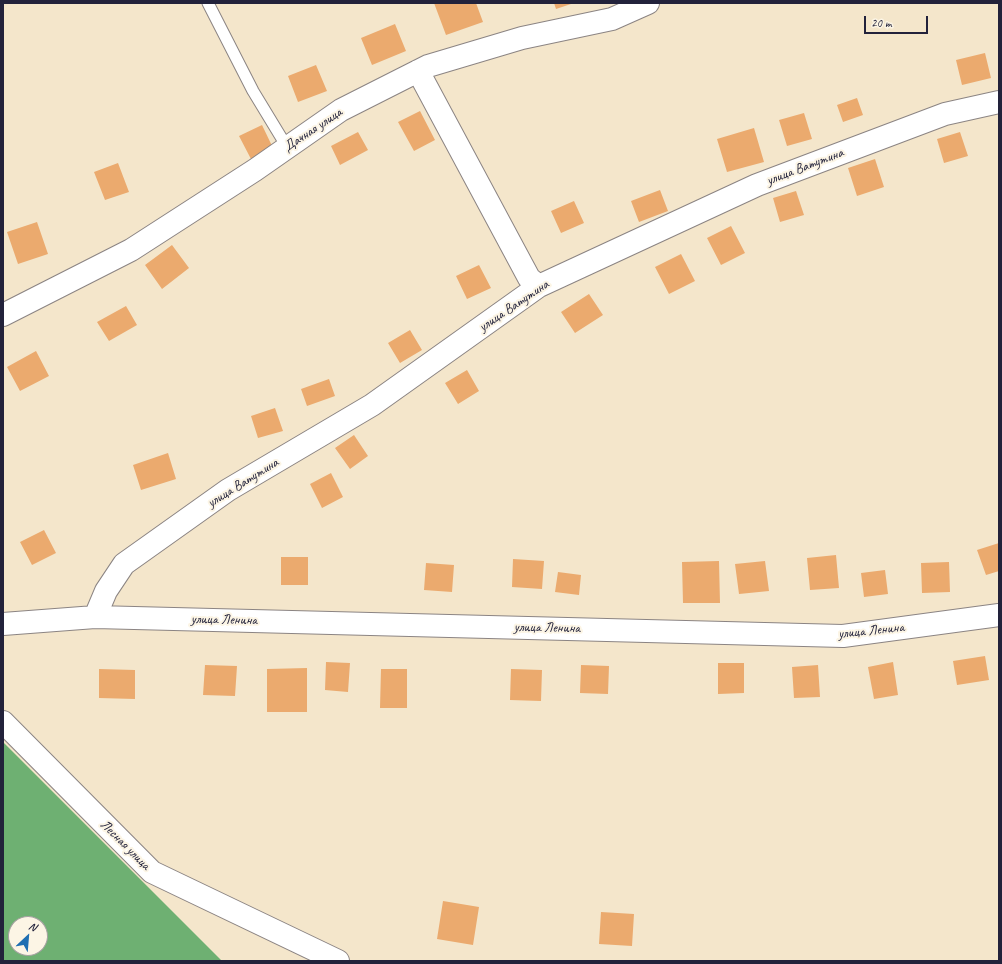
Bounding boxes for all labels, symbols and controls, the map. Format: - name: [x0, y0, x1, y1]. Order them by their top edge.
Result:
- scale bar: [866, 8, 930, 34]
- text: 20 m: [871, 15, 891, 31]
- street label: Дачная улица: [281, 104, 345, 156]
- street label: улица Ватутина: [764, 145, 846, 189]
- street label: улица Ватутина: [476, 276, 552, 336]
- street label: улица Ватутина: [204, 454, 282, 512]
- street label: улица Ленина: [191, 611, 257, 629]
- street label: улица Ленина: [514, 619, 580, 637]
- street label: улица Ленина: [837, 619, 905, 643]
- street label: Лесная улица: [96, 816, 154, 874]
- north arrow: [8, 916, 48, 956]
- text: N: [27, 918, 39, 934]

